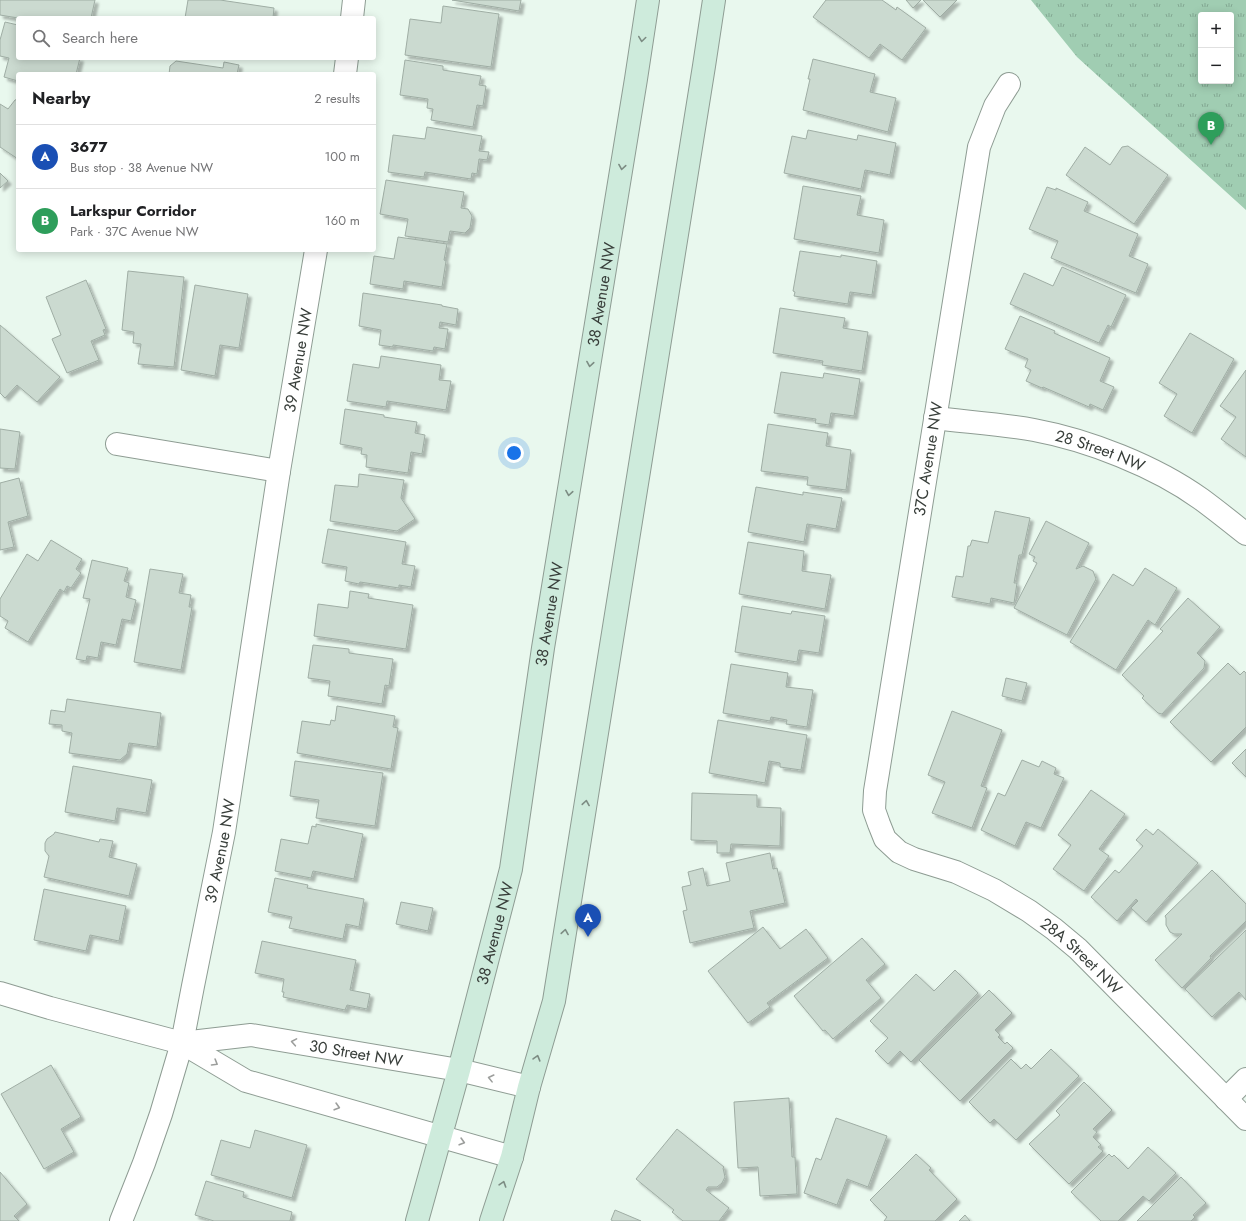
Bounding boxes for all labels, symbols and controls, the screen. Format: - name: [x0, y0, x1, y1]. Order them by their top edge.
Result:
- map controls: [1198, 12, 1234, 84]
- button: +: [1198, 12, 1234, 48]
- search box: [16, 16, 376, 60]
- icon: search: [30, 27, 52, 49]
- text: Search here: [62, 27, 138, 49]
- one-way arrow: [638, 36, 647, 42]
- button: −: [1198, 48, 1234, 84]
- text: Nearby: [32, 86, 90, 110]
- text: 2 results: [314, 89, 360, 108]
- pin: B: [1198, 112, 1224, 145]
- text: 3677: [70, 136, 107, 158]
- text: A: [40, 147, 50, 166]
- text: 100 m: [325, 147, 360, 166]
- text: Bus stop · 38 Avenue NW: [70, 158, 213, 177]
- one-way arrow: [618, 164, 627, 170]
- text: Larkspur Corridor: [70, 200, 196, 222]
- text: B: [41, 211, 49, 230]
- text: 160 m: [325, 211, 360, 230]
- text: Park · 37C Avenue NW: [70, 222, 199, 241]
- street label: 38 Avenue NW: [581, 240, 621, 348]
- street label: 39 Avenue NW: [277, 306, 318, 414]
- one-way arrow: [586, 361, 595, 367]
- street label: 37C Avenue NW: [908, 400, 948, 518]
- street label: 28 Street NW: [1053, 424, 1149, 477]
- your location: [504, 443, 524, 463]
- one-way arrow: [565, 490, 574, 496]
- street label: 38 Avenue NW: [529, 560, 568, 668]
- street label: 39 Avenue NW: [198, 797, 240, 905]
- one-way arrow: [581, 800, 589, 806]
- street label: 38 Avenue NW: [470, 879, 519, 987]
- pin: A: [575, 904, 601, 937]
- street label: 28A Street NW: [1036, 912, 1128, 999]
- one-way arrow: [560, 929, 569, 935]
- street label: 30 Street NW: [308, 1034, 405, 1072]
- one-way arrow: [291, 1038, 297, 1047]
- one-way arrow: [532, 1055, 541, 1062]
- one-way arrow: [211, 1058, 218, 1065]
- one-way arrow: [488, 1074, 494, 1082]
- one-way arrow: [333, 1102, 340, 1111]
- one-way arrow: [458, 1137, 465, 1146]
- one-way arrow: [498, 1181, 507, 1188]

